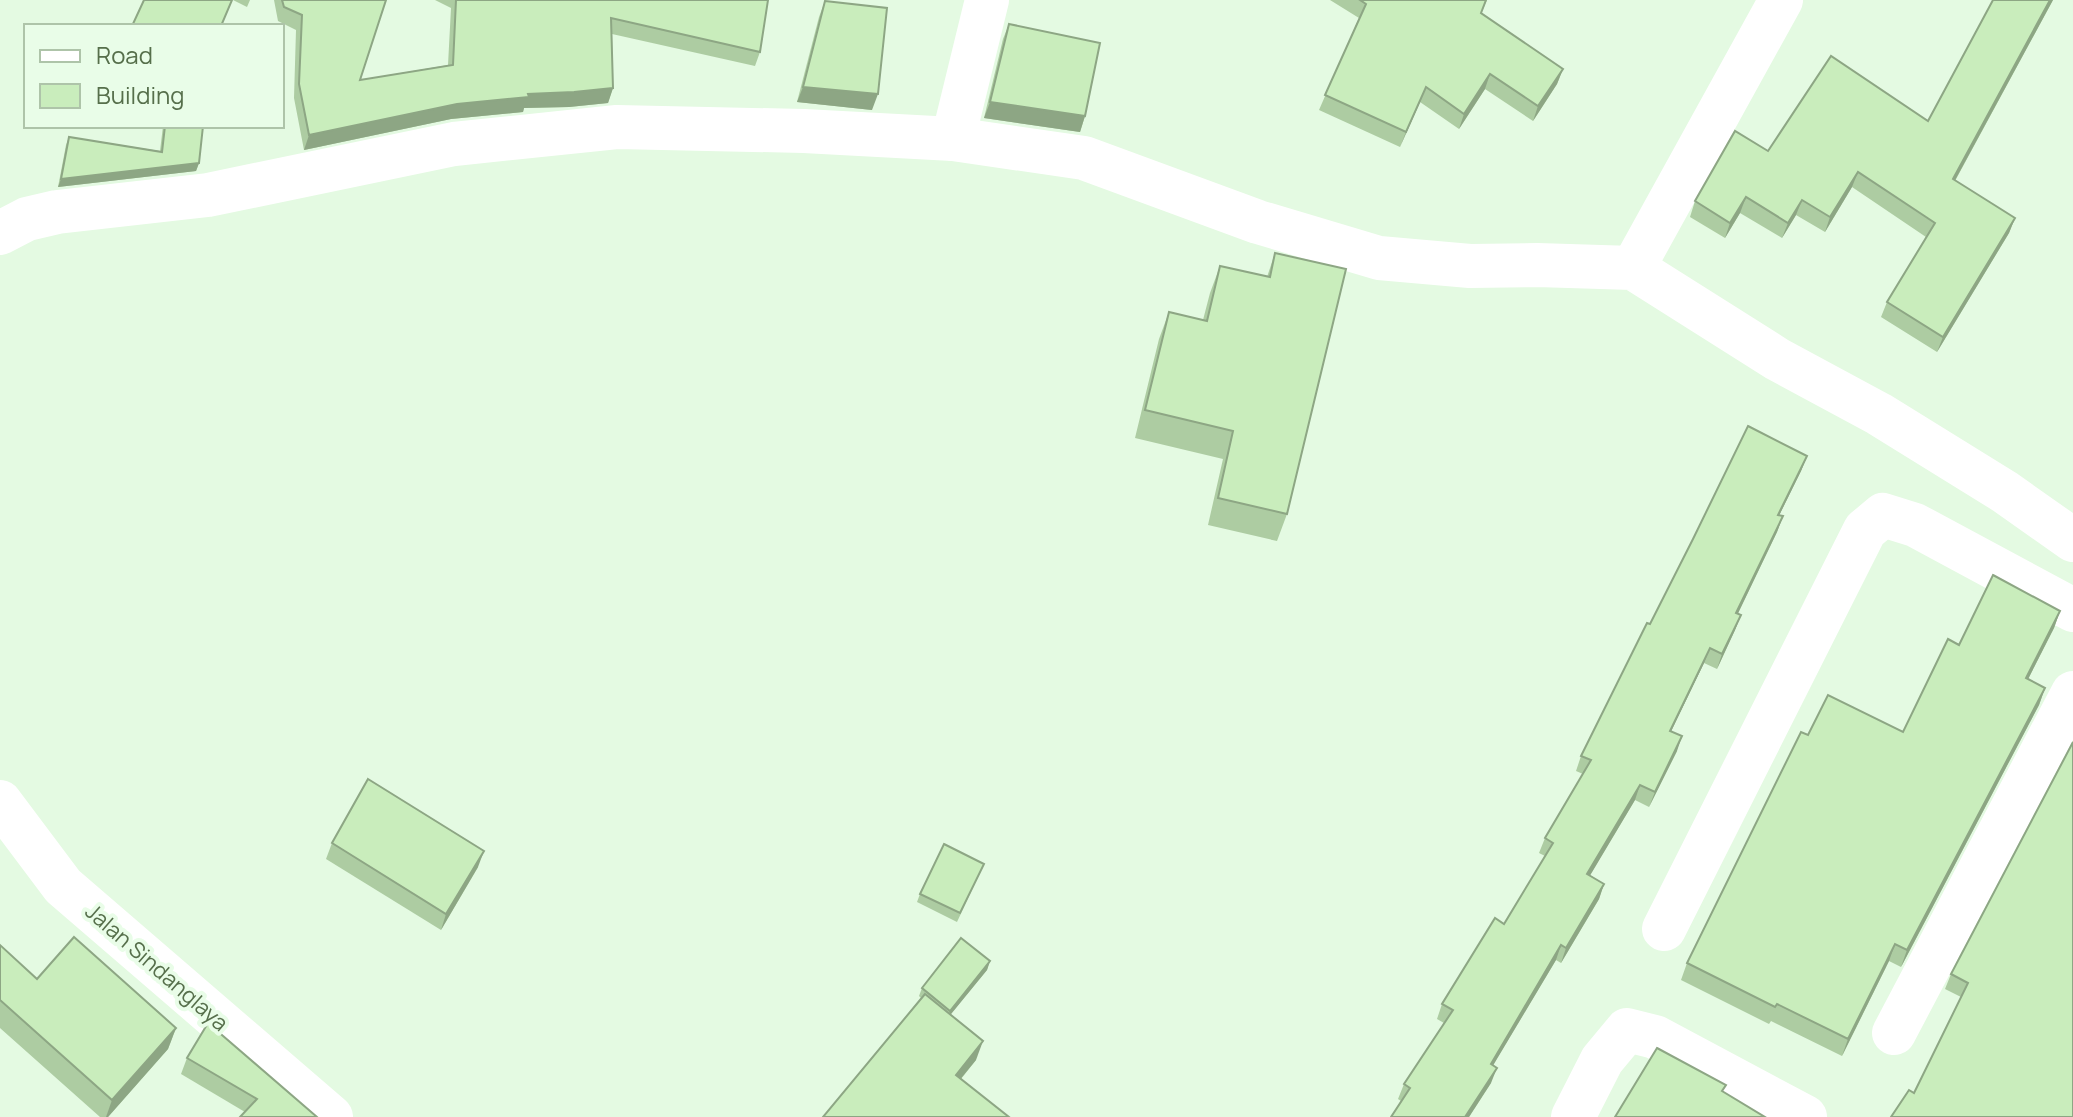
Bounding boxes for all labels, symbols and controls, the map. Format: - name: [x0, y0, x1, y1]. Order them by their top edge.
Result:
- legend: [24, 24, 284, 128]
- text: Road: [96, 38, 153, 71]
- text: Building: [96, 78, 184, 111]
- street label: Jalan Sindanglaya: [79, 897, 235, 1037]

